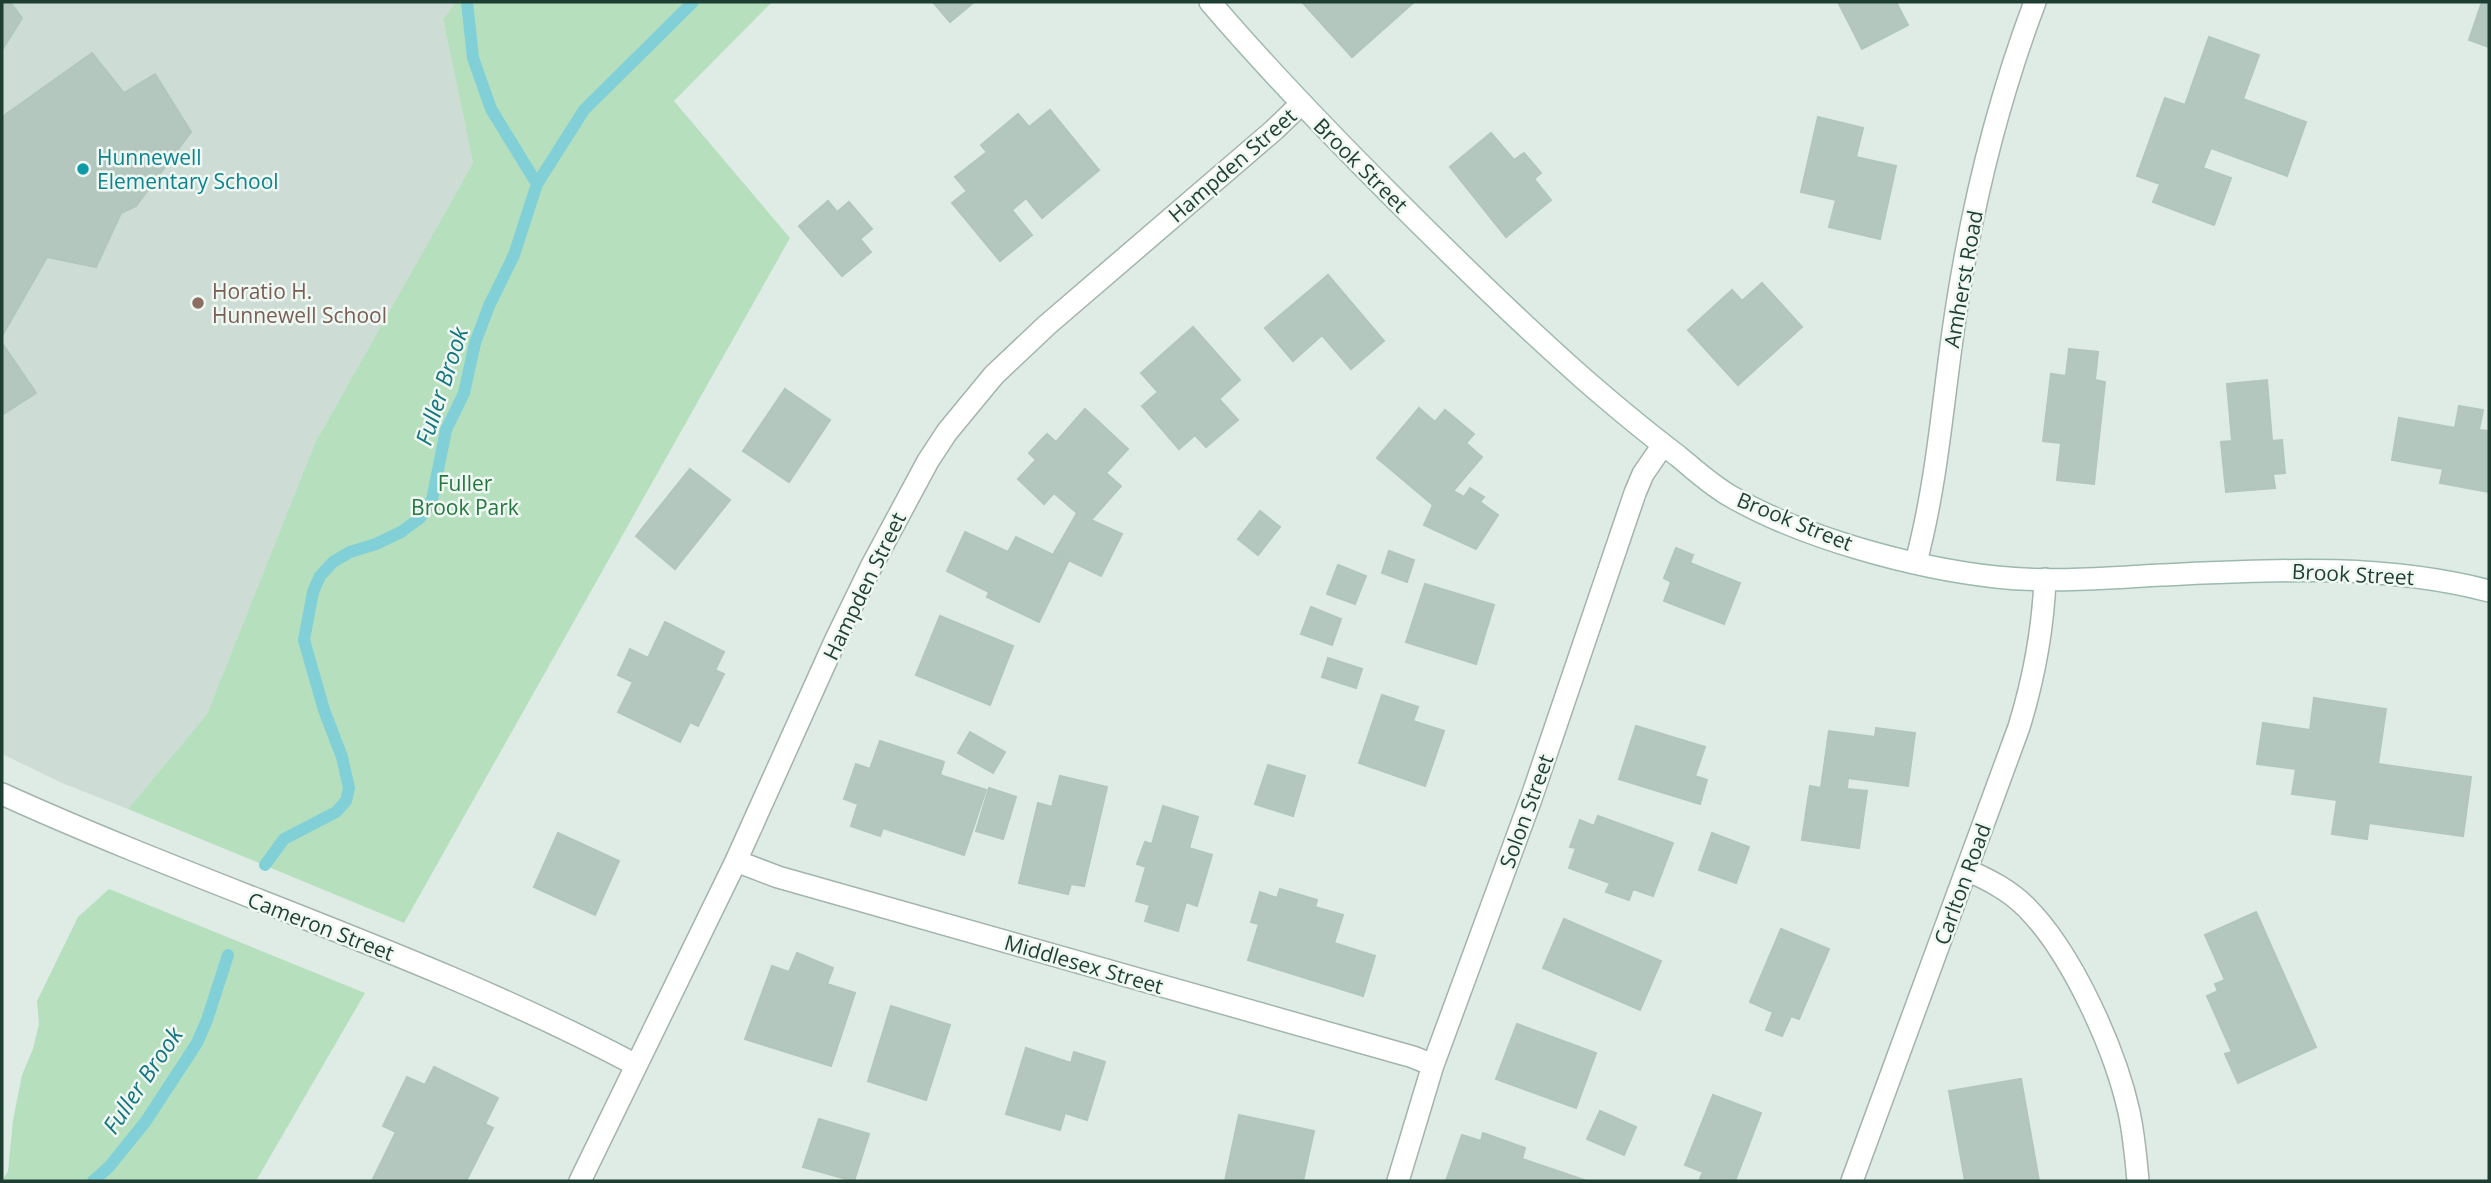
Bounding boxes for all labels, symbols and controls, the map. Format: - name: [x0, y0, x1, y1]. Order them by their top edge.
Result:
- street label: Hampden Street: [1162, 102, 1302, 228]
- street label: Brook Street: [1308, 112, 1414, 218]
- place label: Hunnewell Elementary School: [97, 143, 279, 195]
- marker: Hunnewell Elementary School: [75, 161, 91, 177]
- street label: Amherst Road: [1937, 208, 1989, 350]
- place label: Horatio H. Hunnewell School: [212, 277, 387, 329]
- marker: Horatio H. Hunnewell School: [190, 295, 206, 311]
- water label: Fuller Brook: [407, 322, 475, 449]
- park label: Fuller Brook Park: [411, 469, 519, 521]
- street label: Brook Street: [1733, 485, 1857, 557]
- street label: Hampden Street: [816, 507, 912, 665]
- street label: Brook Street: [2291, 557, 2415, 591]
- street label: Solon Street: [1492, 750, 1560, 872]
- street label: Carlton Road: [1927, 819, 1997, 949]
- street label: Cameron Street: [244, 885, 398, 967]
- street label: Middlesex Street: [1001, 928, 1167, 1000]
- water label: Fuller Brook: [95, 1020, 190, 1140]

